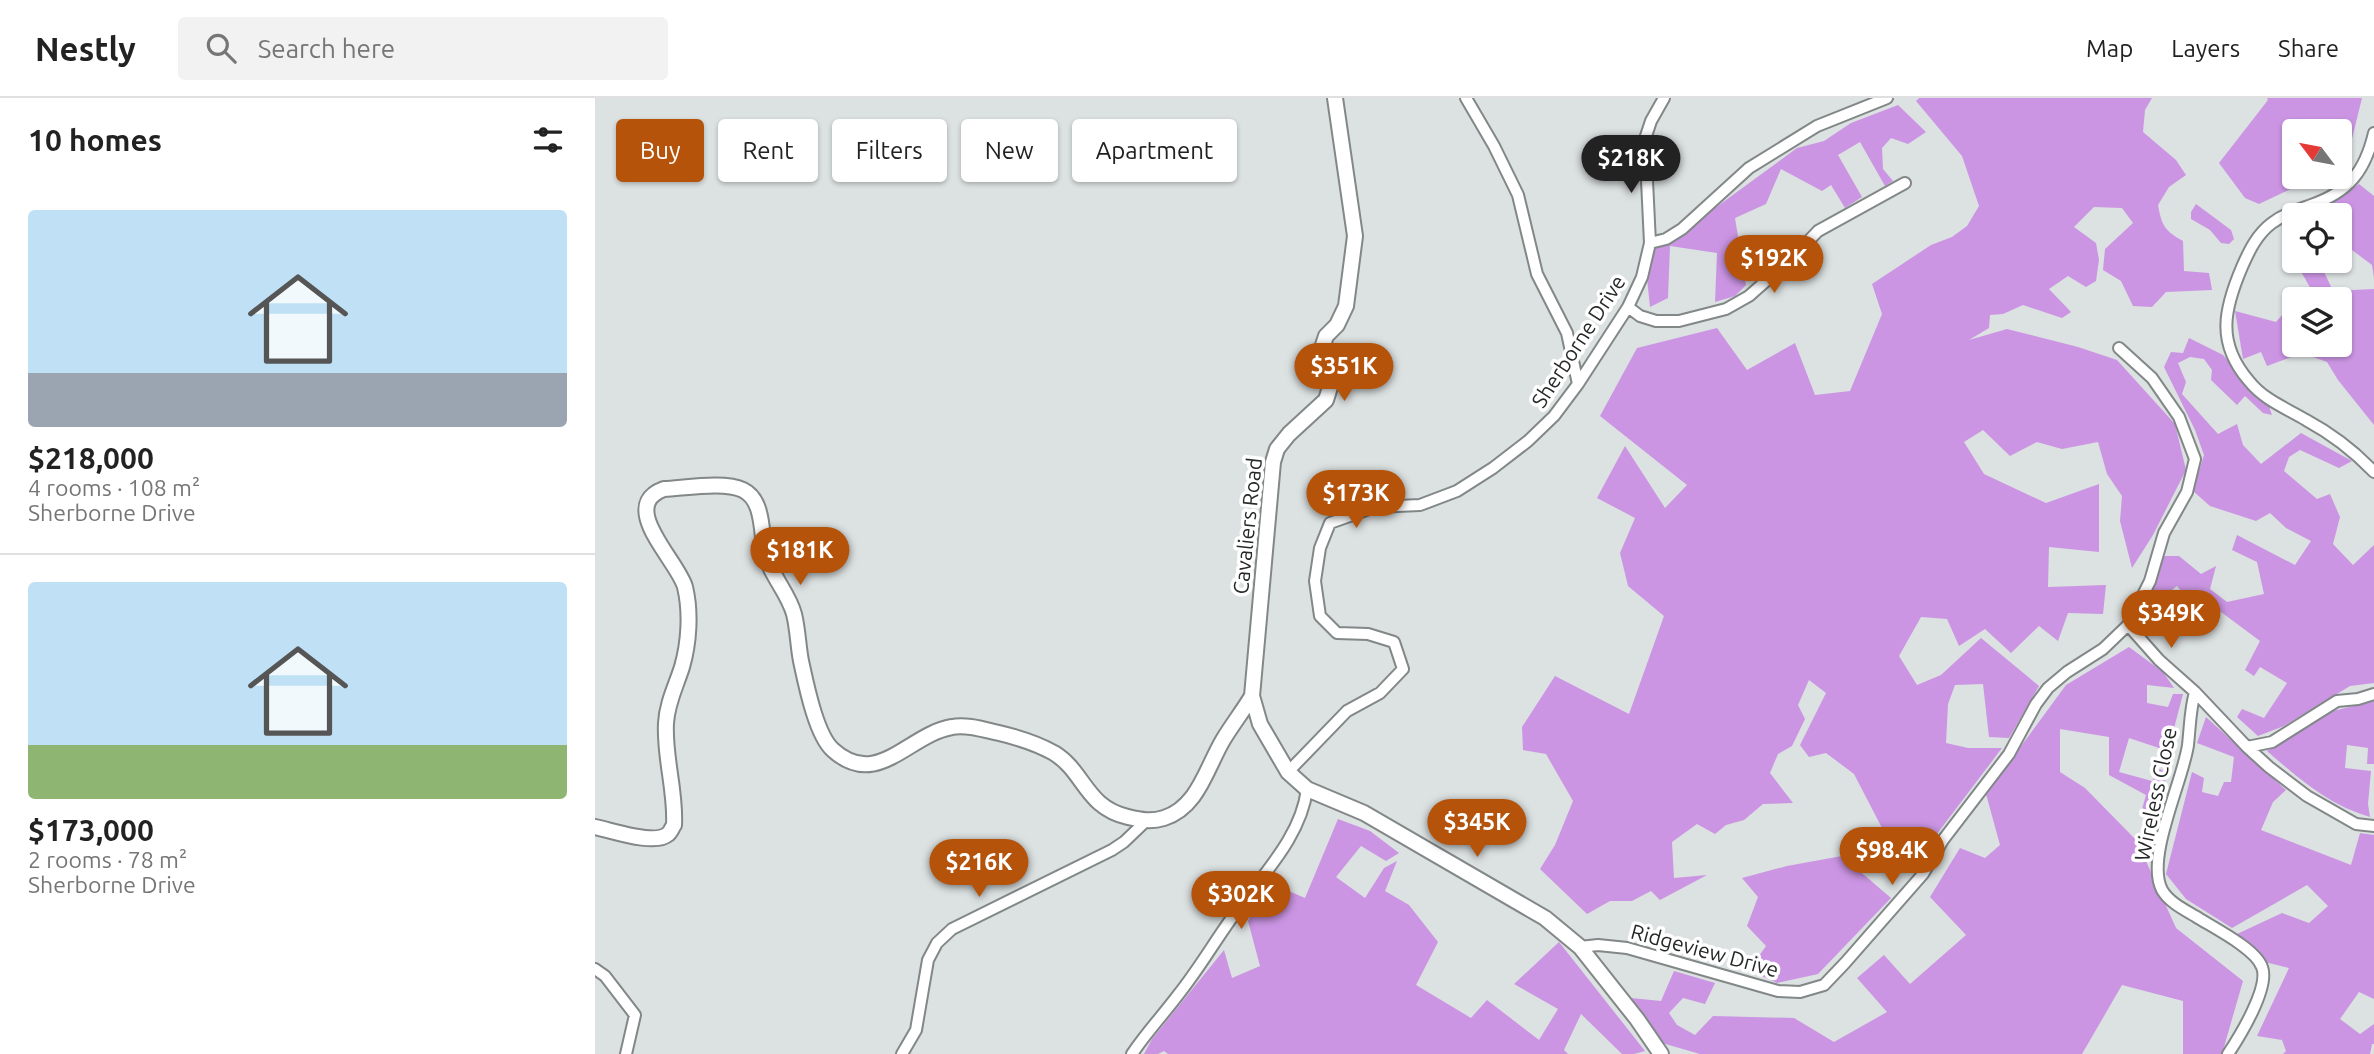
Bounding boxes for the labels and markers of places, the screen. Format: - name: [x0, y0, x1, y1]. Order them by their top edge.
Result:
- pin: $218K: [1582, 136, 1680, 195]
- pin: $192K: [1725, 236, 1823, 295]
- pin: $351K: [1295, 344, 1393, 403]
- pin: $173K: [1307, 470, 1405, 530]
- pin: $181K: [751, 528, 849, 587]
- pin: $349K: [2122, 590, 2220, 650]
- pin: $345K: [1428, 800, 1526, 859]
- pin: $98.4K: [1835, 828, 1949, 887]
- pin: $216K: [930, 840, 1028, 899]
- pin: $302K: [1192, 872, 1290, 931]

